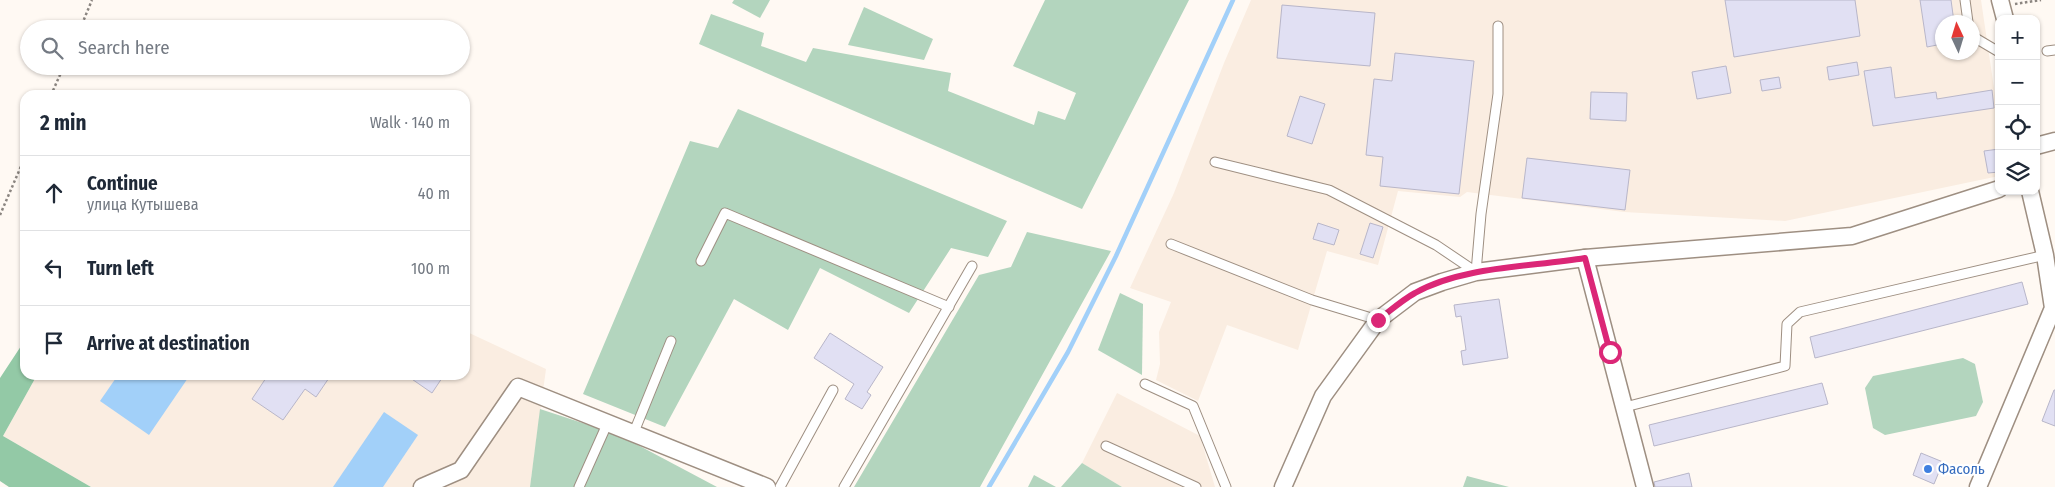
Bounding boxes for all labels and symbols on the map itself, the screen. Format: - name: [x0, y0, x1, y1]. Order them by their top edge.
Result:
- north arrow: [1935, 15, 1980, 60]
- route end: [1367, 309, 1390, 332]
- route start: [1599, 341, 1622, 364]
- place label: Фасоль: [1938, 460, 1985, 478]
- marker: Фасоль: [1922, 463, 1934, 475]

